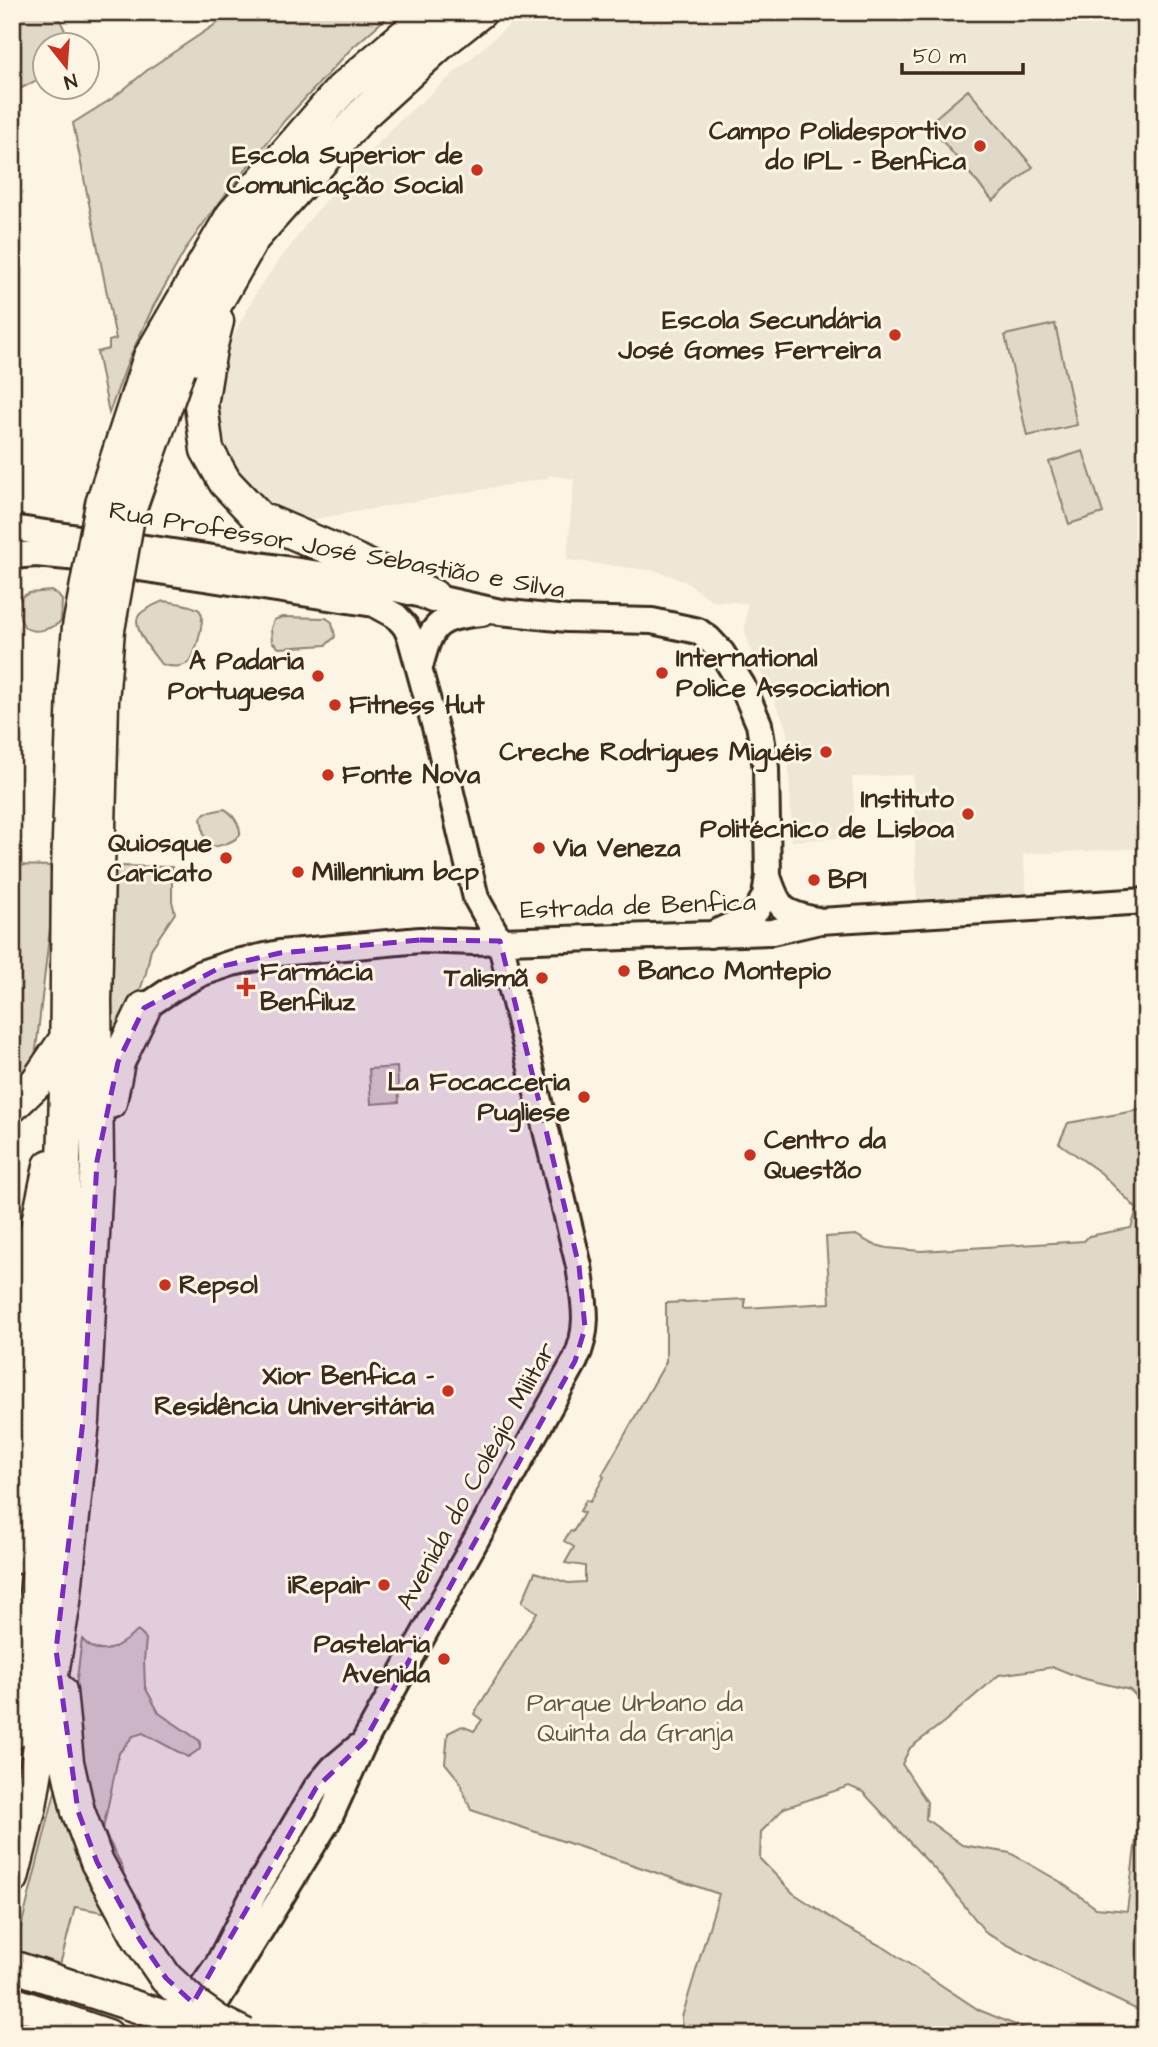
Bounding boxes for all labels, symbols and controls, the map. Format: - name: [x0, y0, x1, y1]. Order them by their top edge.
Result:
- north arrow: [32, 32, 102, 102]
- scale bar: [902, 32, 1023, 76]
- text: 50 m: [913, 42, 967, 71]
- text: N: [61, 66, 80, 95]
- place label: Campo Polidesportivo do IPL - Benfica: [709, 113, 967, 179]
- place label: Escola Superior de Comunicação Social: [226, 137, 463, 203]
- marker: Campo Polidesportivo do IPL - Benfica: [972, 138, 988, 154]
- marker: Escola Superior de Comunicação Social: [469, 162, 485, 178]
- place label: Escola Secundária José Gomes Ferreira: [617, 302, 882, 368]
- marker: Escola Secundária José Gomes Ferreira: [887, 327, 903, 343]
- street label: Rua Professor José Sebastião e Silva: [106, 492, 568, 608]
- place label: International Police Association: [676, 640, 889, 706]
- place label: A Padaria Portuguesa: [168, 643, 305, 712]
- marker: International Police Association: [654, 665, 670, 681]
- marker: A Padaria Portuguesa: [310, 668, 326, 684]
- place label: Fitness Hut: [349, 687, 485, 723]
- marker: Fitness Hut: [327, 697, 343, 713]
- place label: Creche Rodrigues Miguéis: [499, 734, 812, 773]
- marker: Creche Rodrigues Miguéis: [818, 744, 834, 760]
- place label: Fonte Nova: [342, 757, 481, 793]
- marker: Fonte Nova: [320, 767, 336, 783]
- place label: Instituto Politécnico de Lisboa: [700, 781, 955, 847]
- marker: Instituto Politécnico de Lisboa: [960, 806, 976, 822]
- place label: Quiosque Caricato: [107, 825, 212, 891]
- place label: Via Veneza: [552, 830, 681, 866]
- marker: Via Veneza: [531, 840, 547, 856]
- marker: Quiosque Caricato: [218, 850, 234, 866]
- place label: Millennium bcp: [312, 854, 480, 890]
- place label: BPI: [828, 862, 867, 898]
- marker: Millennium bcp: [290, 864, 306, 880]
- marker: BPI: [806, 872, 822, 888]
- street label: Estrada de Benfica: [519, 884, 757, 928]
- place label: Banco Montepio: [638, 953, 831, 989]
- place label: Farmácia Benfiluz: [260, 954, 373, 1020]
- place label: Talismã: [443, 960, 529, 996]
- marker: Banco Montepio: [616, 963, 632, 979]
- marker: Talismã: [534, 970, 550, 986]
- marker: Farmácia Benfiluz: [238, 979, 254, 995]
- place label: La Focacceria Pugliese: [388, 1064, 571, 1133]
- marker: La Focacceria Pugliese: [576, 1089, 592, 1105]
- place label: Centro da Questão: [764, 1122, 887, 1188]
- marker: Centro da Questão: [742, 1147, 758, 1163]
- place label: Repsol: [179, 1267, 258, 1303]
- marker: Repsol: [157, 1277, 173, 1293]
- street label: Avenida do Colégio Militar: [387, 1335, 567, 1618]
- place label: Xior Benfica - Residência Universitária: [154, 1358, 435, 1424]
- marker: Xior Benfica - Residência Universitária: [440, 1383, 456, 1399]
- place label: iRepair: [287, 1567, 371, 1603]
- marker: iRepair: [376, 1577, 392, 1593]
- place label: Pastelaria Avenida: [314, 1626, 431, 1692]
- marker: Pastelaria Avenida: [436, 1651, 452, 1667]
- park label: Parque Urbano da Quinta da Granja: [527, 1685, 743, 1751]

